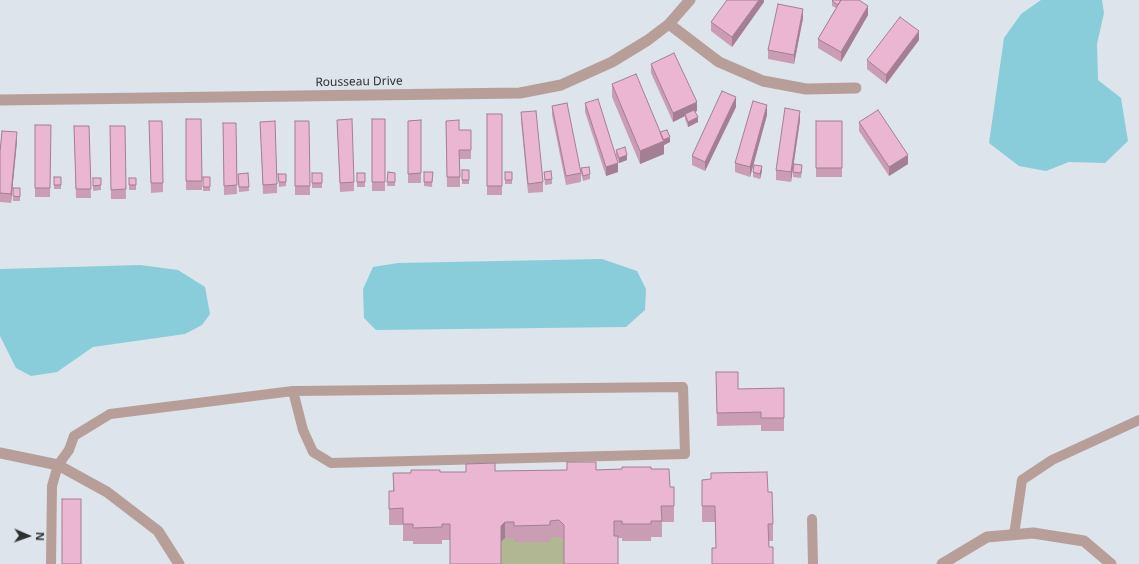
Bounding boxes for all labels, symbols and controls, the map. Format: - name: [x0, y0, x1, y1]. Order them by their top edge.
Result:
- street label: Rousseau Drive: [315, 74, 403, 90]
- north arrow: [8, 516, 48, 556]
- text: N: [33, 532, 48, 541]

